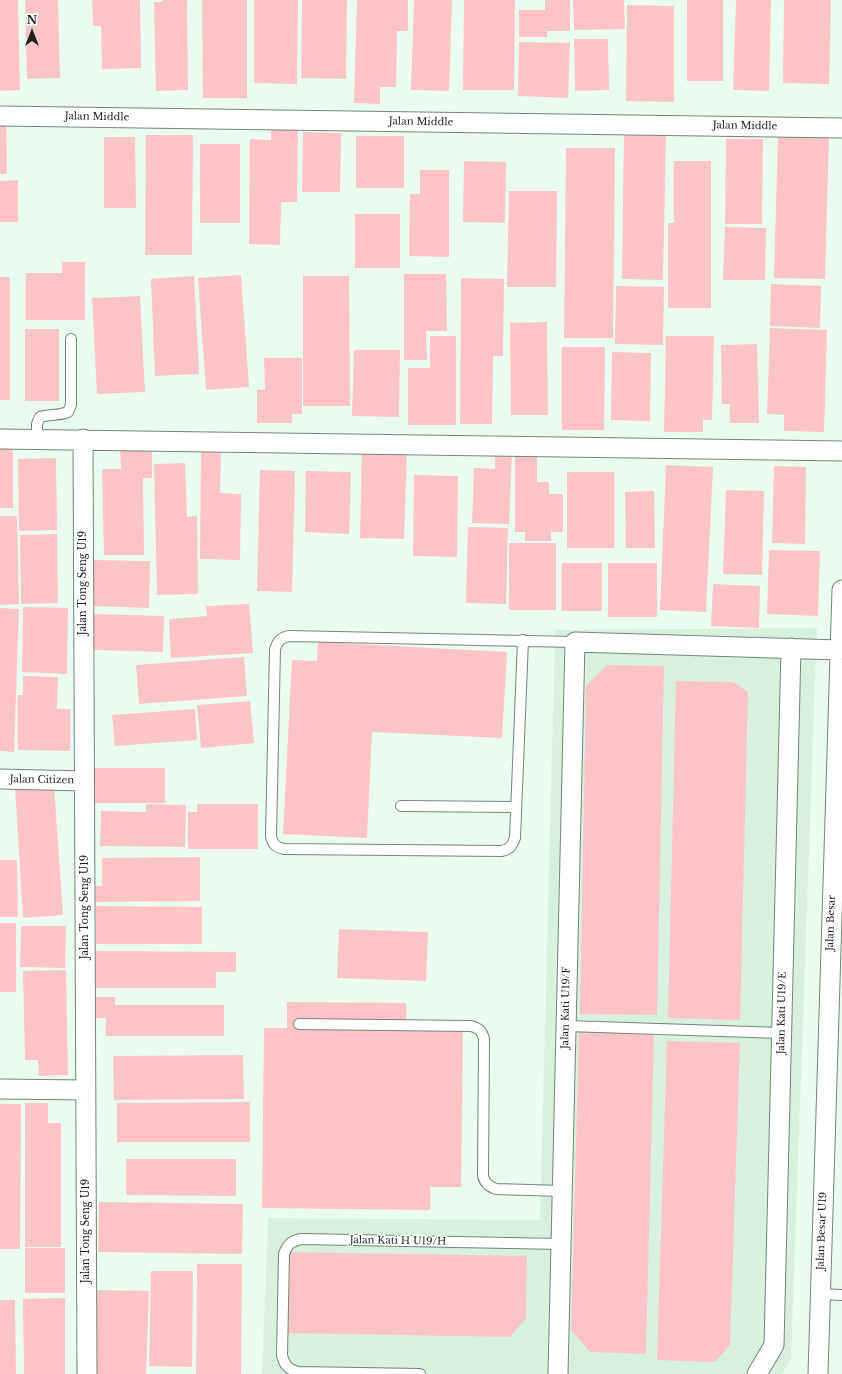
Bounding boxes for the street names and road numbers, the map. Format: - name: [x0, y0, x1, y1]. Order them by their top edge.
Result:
- street label: Jalan Middle: [65, 110, 129, 124]
- street label: Jalan Middle: [389, 115, 453, 129]
- street label: Jalan Middle: [713, 119, 777, 133]
- street label: Jalan Tong Seng U19: [77, 531, 89, 635]
- street label: Jalan Citizen: [10, 773, 74, 787]
- street label: Jalan Tong Seng U19: [79, 855, 91, 959]
- street label: Jalan Besar: [824, 895, 838, 951]
- street label: Jalan Kati U19/F: [559, 967, 573, 1049]
- street label: Jalan Kati U19/E: [775, 972, 789, 1054]
- street label: Jalan Tong Seng U19: [80, 1179, 92, 1283]
- street label: Jalan Besar U19: [815, 1192, 829, 1270]
- street label: Jalan Kati H U19/H: [350, 1234, 446, 1248]

